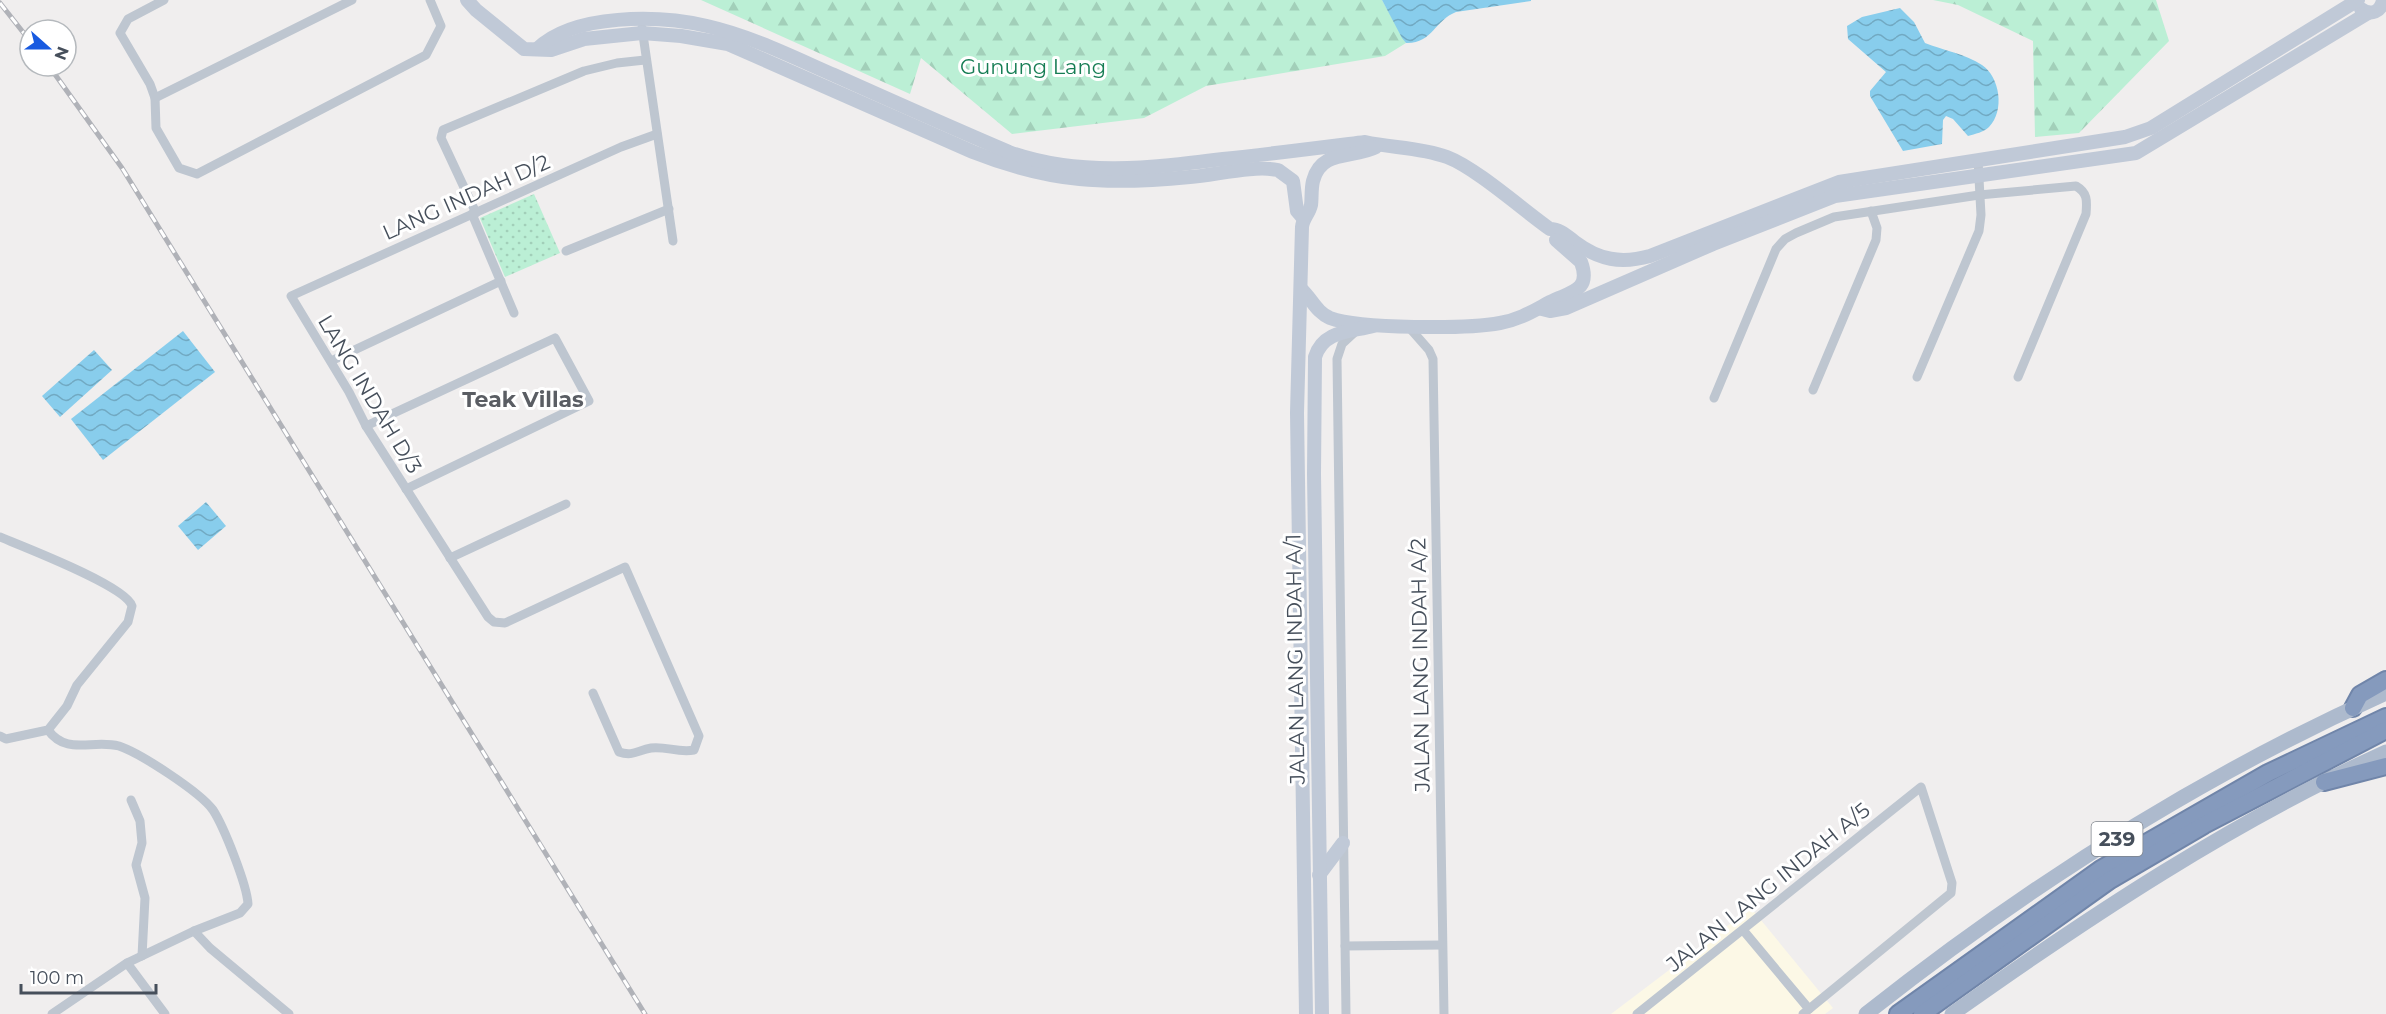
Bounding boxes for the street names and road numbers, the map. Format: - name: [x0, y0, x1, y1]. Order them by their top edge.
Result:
- street label: LANG INDAH D/2: [379, 149, 554, 245]
- street label: LANG INDAH D/3: [313, 310, 427, 478]
- street label: JALAN LANG INDAH A/1: [1280, 533, 1310, 786]
- street label: JALAN LANG INDAH A/2: [1405, 538, 1435, 793]
- street label: JALAN LANG INDAH A/5: [1661, 797, 1875, 977]
- road number: 239: [2092, 822, 2142, 856]

